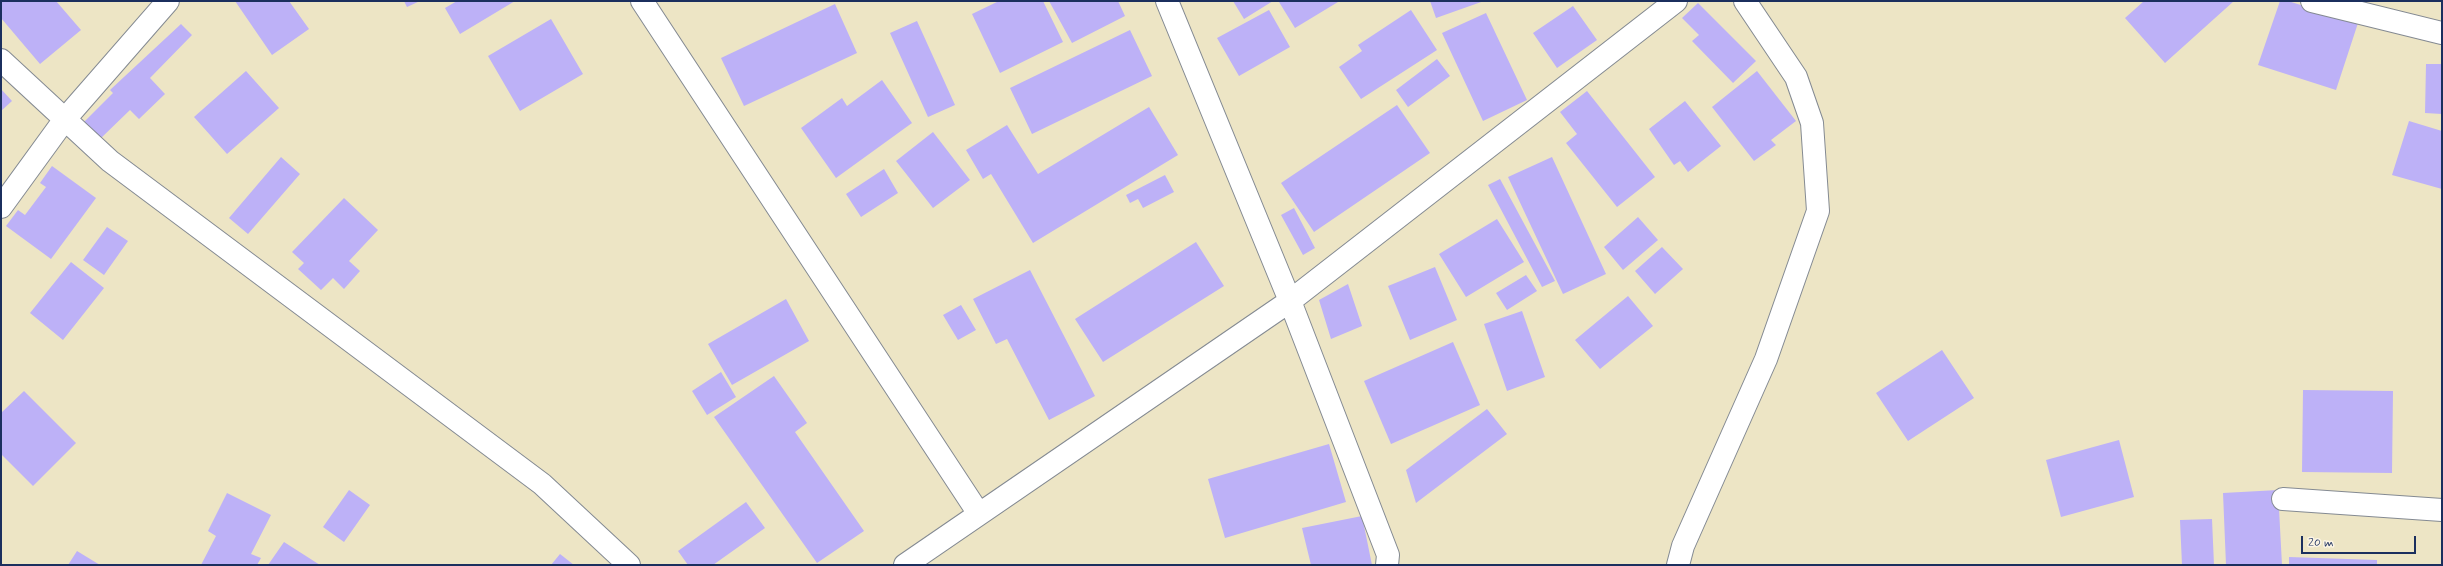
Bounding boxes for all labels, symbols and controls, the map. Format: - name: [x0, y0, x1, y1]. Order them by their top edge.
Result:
- scale bar: [2303, 528, 2418, 554]
- text: 20 m: [2308, 535, 2334, 551]

